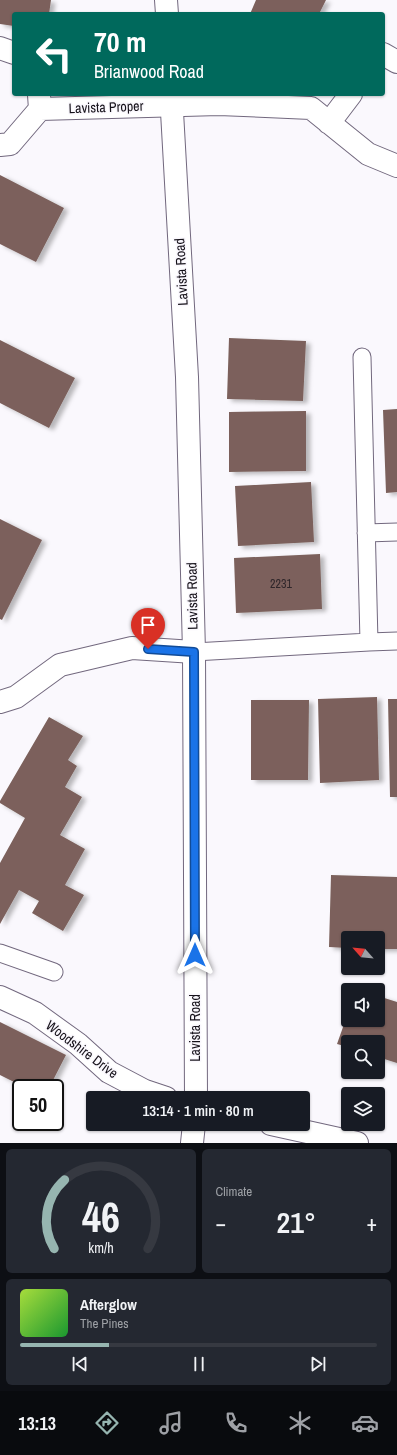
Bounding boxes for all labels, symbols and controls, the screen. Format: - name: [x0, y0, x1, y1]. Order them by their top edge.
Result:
- text: 70 m: [94, 23, 146, 61]
- icon: left: [28, 28, 80, 80]
- text: Brianwood Road: [94, 59, 204, 84]
- street label: Lavista Proper: [68, 97, 144, 117]
- street label: Lavista Road: [170, 238, 192, 306]
- street label: Lavista Road: [182, 562, 202, 630]
- house number: 2231: [270, 576, 292, 592]
- pin: [131, 608, 165, 649]
- icon: arrive: [137, 614, 159, 636]
- north arrow: [341, 931, 385, 975]
- map controls: [341, 931, 385, 1131]
- position arrow: [174, 934, 216, 976]
- button: sound: [341, 983, 385, 1027]
- street label: Lavista Road: [186, 994, 204, 1062]
- street label: Woodshire Drive: [42, 1016, 122, 1082]
- button: search: [341, 1035, 385, 1079]
- speed limit sign: 50: [12, 1079, 64, 1131]
- button: layers: [341, 1087, 385, 1131]
- text: 13:14 · 1 min · 80 m: [142, 1100, 254, 1121]
- text: Climate: [216, 1183, 252, 1200]
- text: 46: [82, 1189, 120, 1245]
- text: 21°: [277, 1202, 316, 1242]
- text: −: [216, 1208, 226, 1238]
- text: +: [366, 1208, 377, 1238]
- text: km/h: [88, 1238, 113, 1257]
- text: Afterglow: [80, 1294, 137, 1315]
- text: The Pines: [80, 1315, 129, 1332]
- icon: previous: [69, 1353, 91, 1375]
- icon: pause: [188, 1353, 210, 1375]
- icon: next: [307, 1353, 329, 1375]
- icon: directions: [93, 1409, 121, 1437]
- icon: music: [157, 1409, 185, 1437]
- icon: phone: [222, 1409, 250, 1437]
- icon: climate: [286, 1409, 314, 1437]
- icon: car: [351, 1409, 379, 1437]
- text: 13:13: [18, 1411, 56, 1436]

